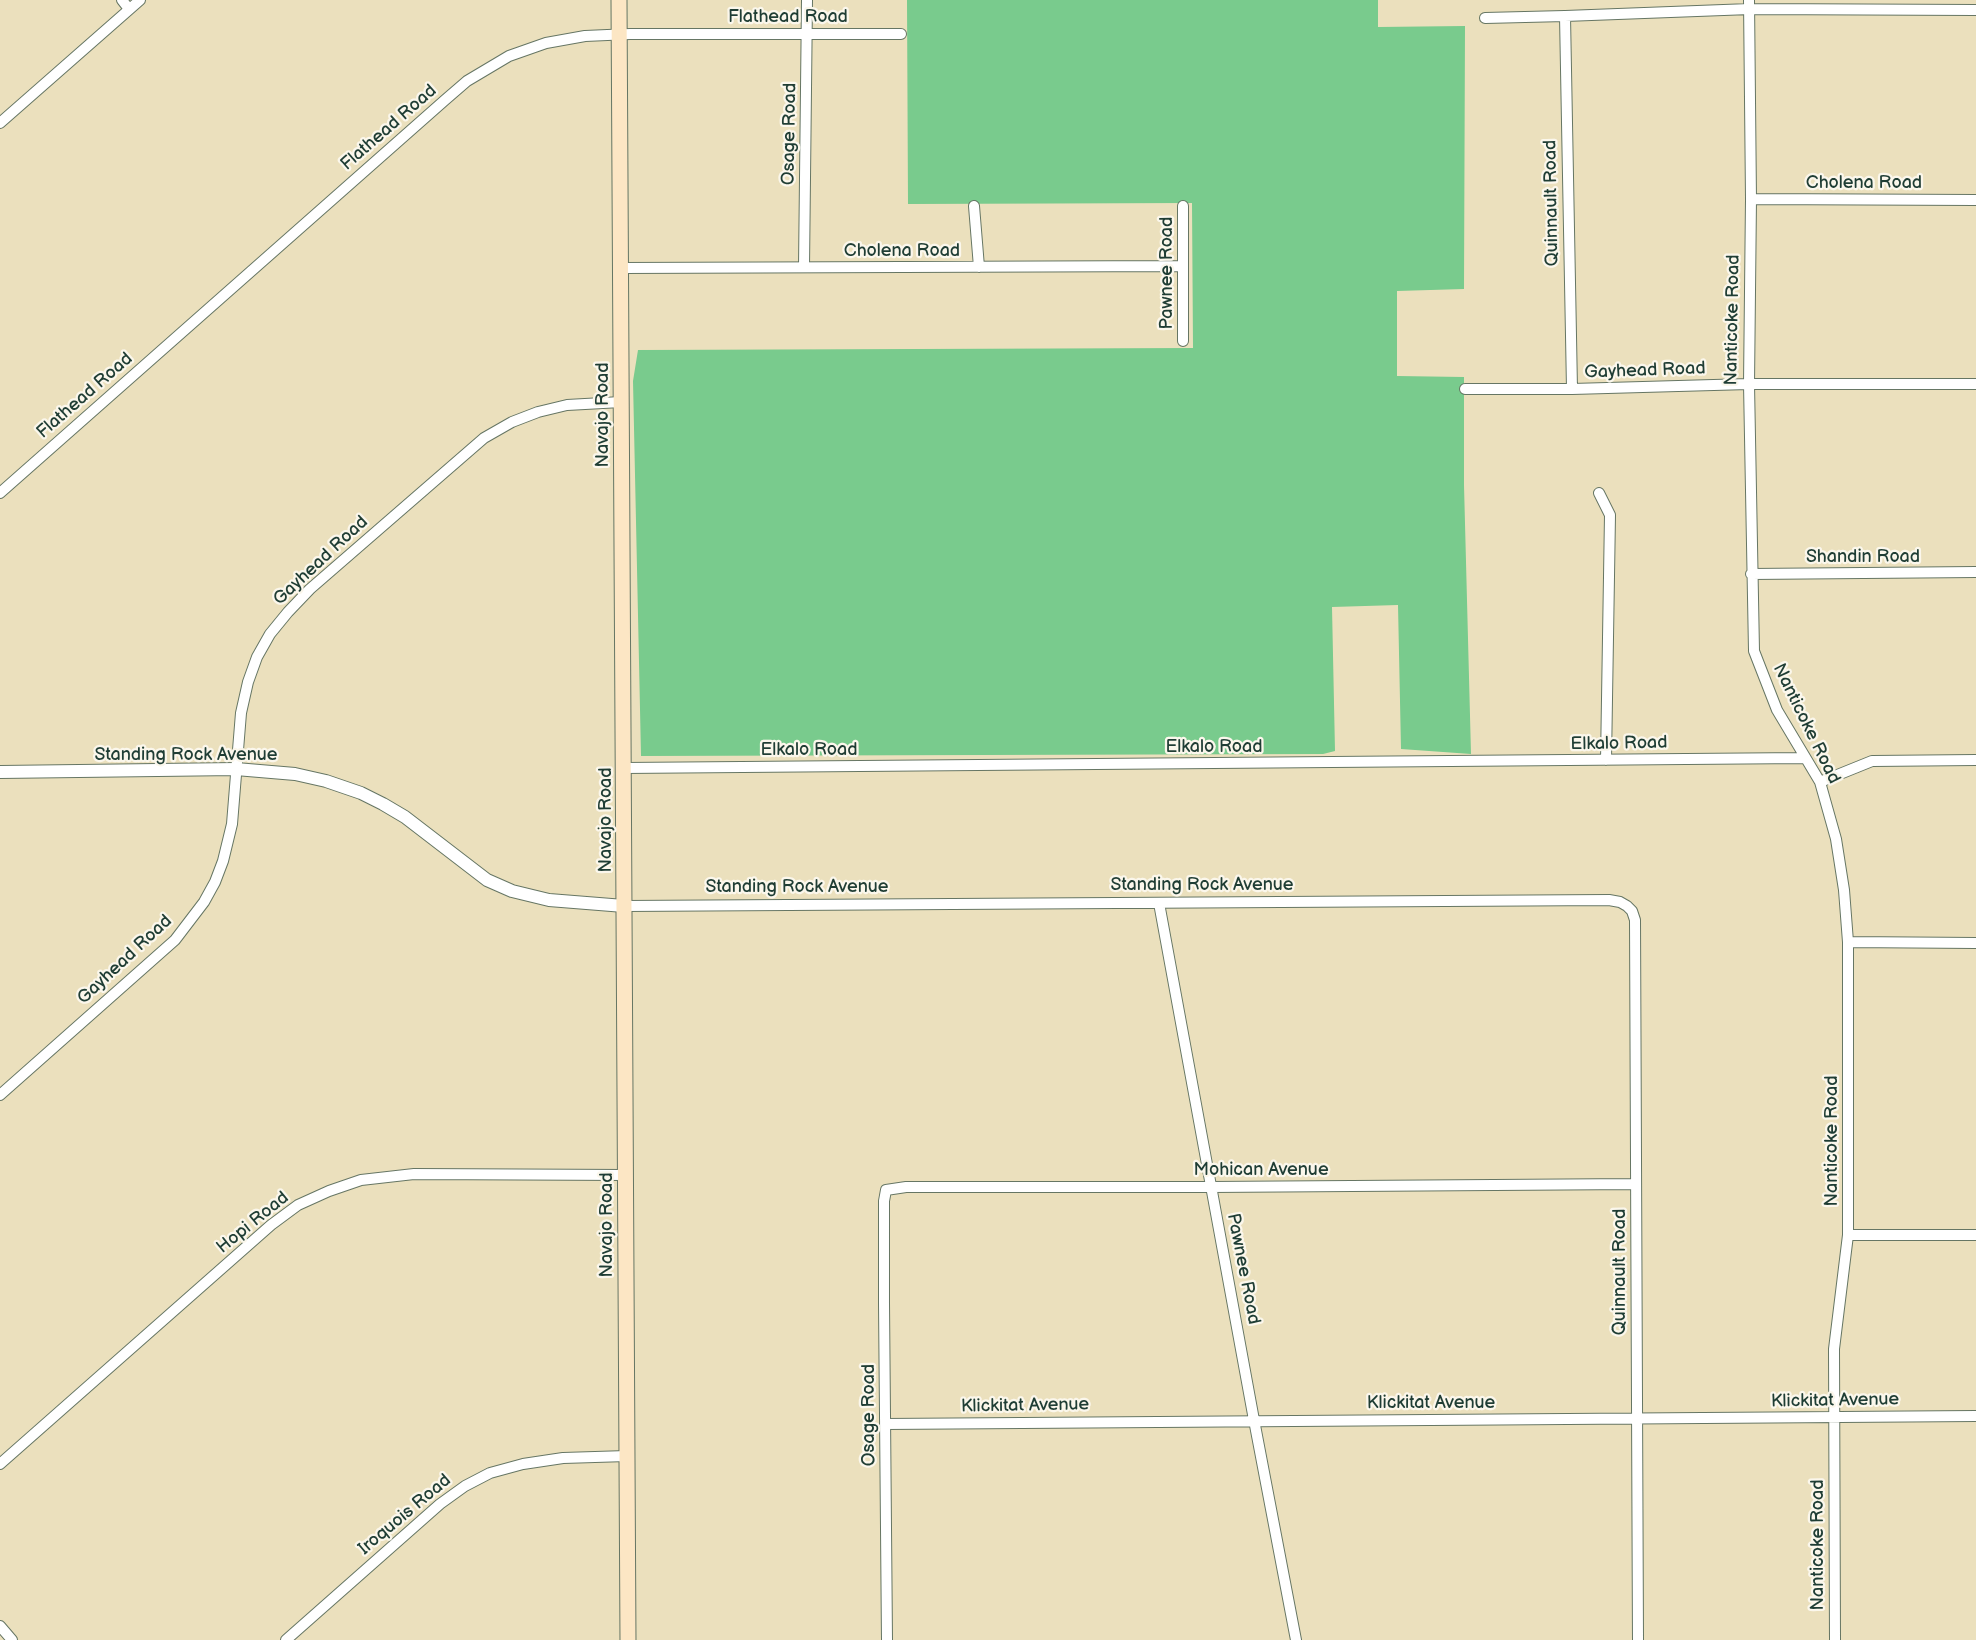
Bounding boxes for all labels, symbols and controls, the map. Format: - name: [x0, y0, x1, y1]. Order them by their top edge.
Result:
- street label: Flathead Road: [728, 6, 848, 28]
- street label: Flathead Road: [337, 81, 441, 175]
- street label: Osage Road: [778, 83, 802, 185]
- street label: Quinnault Road: [1540, 139, 1564, 267]
- street label: Cholena Road: [1806, 172, 1922, 194]
- street label: Pawnee Road: [1156, 217, 1178, 329]
- street label: Cholena Road: [844, 240, 960, 262]
- street label: Nanticoke Road: [1721, 254, 1745, 386]
- street label: Flathead Road: [33, 349, 137, 443]
- street label: Gayhead Road: [1584, 358, 1706, 384]
- street label: Navajo Road: [592, 362, 614, 468]
- street label: Gayhead Road: [269, 512, 373, 610]
- street label: Shandin Road: [1806, 546, 1920, 568]
- street label: Nanticoke Road: [1768, 660, 1844, 788]
- street label: Elkalo Road: [1570, 732, 1668, 756]
- street label: Elkalo Road: [1165, 736, 1263, 758]
- street label: Elkalo Road: [760, 739, 858, 761]
- street label: Standing Rock Avenue: [95, 744, 277, 766]
- street label: Navajo Road: [595, 767, 617, 873]
- street label: Standing Rock Avenue: [1111, 874, 1293, 896]
- street label: Standing Rock Avenue: [706, 876, 888, 898]
- street label: Gayhead Road: [73, 911, 177, 1009]
- street label: Nanticoke Road: [1821, 1076, 1843, 1206]
- street label: Mohican Avenue: [1193, 1159, 1329, 1181]
- street label: Navajo Road: [596, 1172, 618, 1278]
- street label: Hopi Road: [213, 1187, 293, 1259]
- street label: Quinnault Road: [1609, 1209, 1631, 1335]
- street label: Pawnee Road: [1222, 1212, 1264, 1326]
- street label: Osage Road: [858, 1364, 880, 1466]
- street label: Klickitat Avenue: [1771, 1389, 1899, 1413]
- street label: Klickitat Avenue: [1367, 1392, 1495, 1414]
- street label: Klickitat Avenue: [961, 1394, 1089, 1418]
- street label: Iroquois Road: [354, 1470, 456, 1560]
- street label: Nanticoke Road: [1807, 1480, 1829, 1610]

